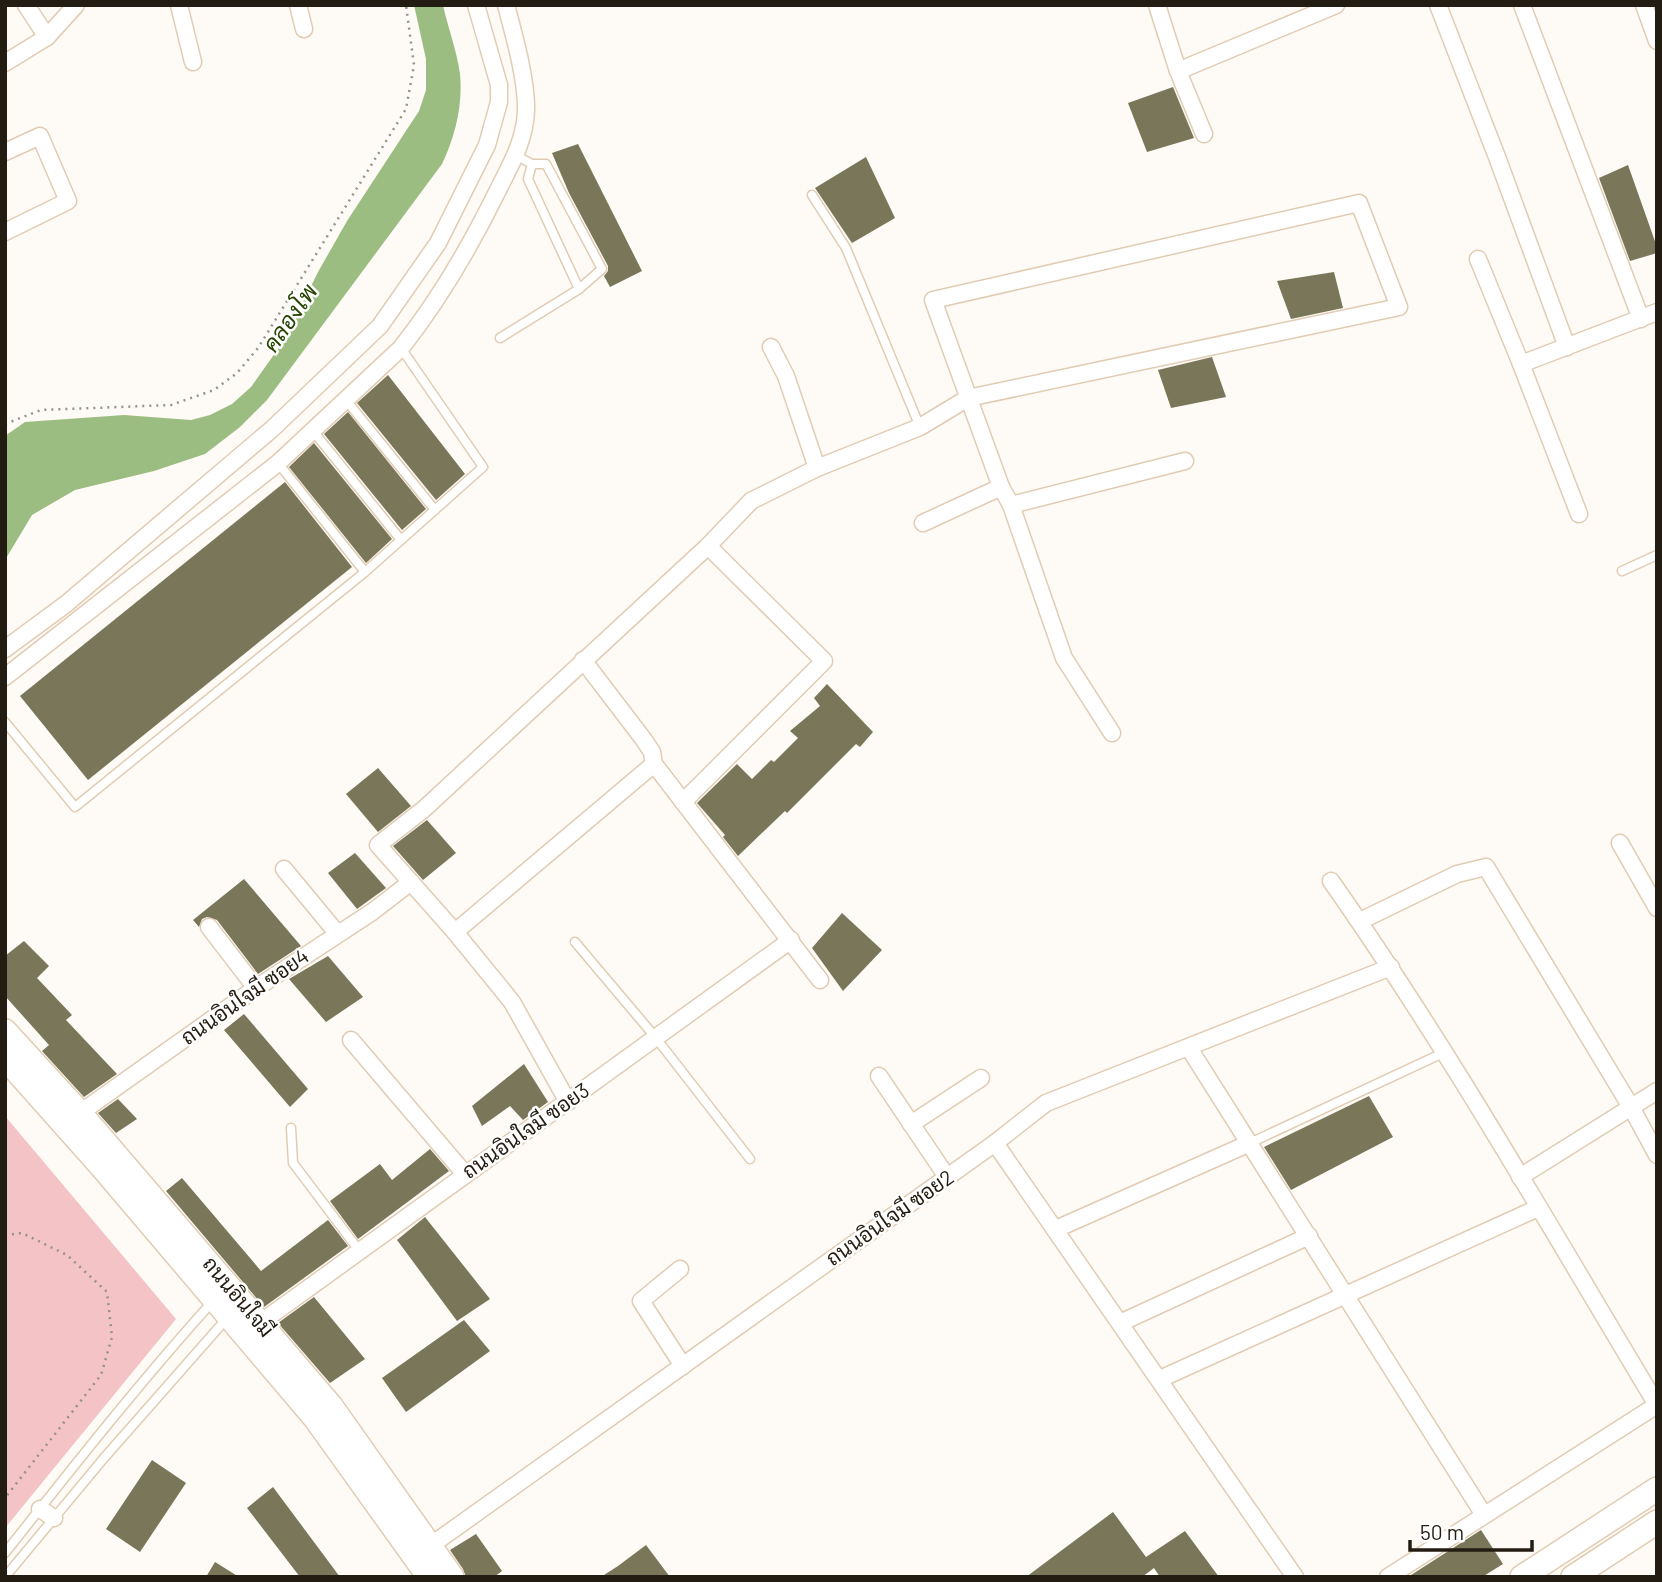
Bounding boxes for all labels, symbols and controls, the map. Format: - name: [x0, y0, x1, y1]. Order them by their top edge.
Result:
- water label: คลองโพ: [255, 277, 323, 357]
- street label: ถนนอินใจมี ซอย4: [175, 942, 313, 1049]
- street label: ถนนอินใจมี ซอย3: [457, 1077, 594, 1183]
- street label: ถนนอินใจมี ซอย2: [821, 1164, 958, 1270]
- street label: ถนนอินใจมี: [198, 1251, 280, 1341]
- scale bar: [1410, 1508, 1532, 1552]
- text: 50 m: [1420, 1519, 1464, 1544]

